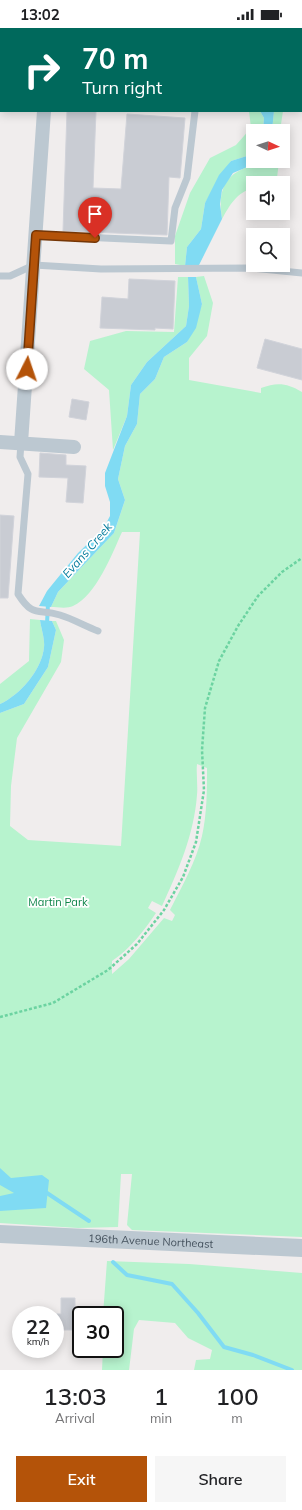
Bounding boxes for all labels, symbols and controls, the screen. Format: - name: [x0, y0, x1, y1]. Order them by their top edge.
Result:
- text: 13:02: [20, 5, 60, 24]
- text: 70 m: [82, 41, 148, 76]
- icon: right: [16, 44, 68, 96]
- text: Turn right: [82, 76, 162, 99]
- north arrow: [246, 124, 290, 168]
- map controls: [246, 124, 290, 272]
- button: sound: [246, 176, 290, 220]
- pin: [78, 197, 112, 238]
- icon: arrive: [84, 203, 106, 225]
- button: search: [246, 228, 290, 272]
- position arrow: [6, 348, 48, 390]
- water label: Evans Creek: [59, 519, 116, 581]
- park label: Martin Park: [28, 895, 88, 909]
- street label: 196th Avenue Northeast: [88, 1231, 214, 1251]
- speed limit sign: 30: [72, 1306, 124, 1358]
- text: 22: [26, 1314, 50, 1339]
- text: km/h: [27, 1335, 49, 1348]
- text: 13:03: [43, 1381, 107, 1411]
- text: 1: [154, 1381, 168, 1411]
- text: 100: [215, 1381, 259, 1411]
- text: Arrival: [55, 1410, 95, 1426]
- text: min: [150, 1410, 172, 1426]
- text: m: [231, 1410, 243, 1426]
- button: Exit: [16, 1456, 147, 1502]
- button: Share: [155, 1456, 286, 1502]

